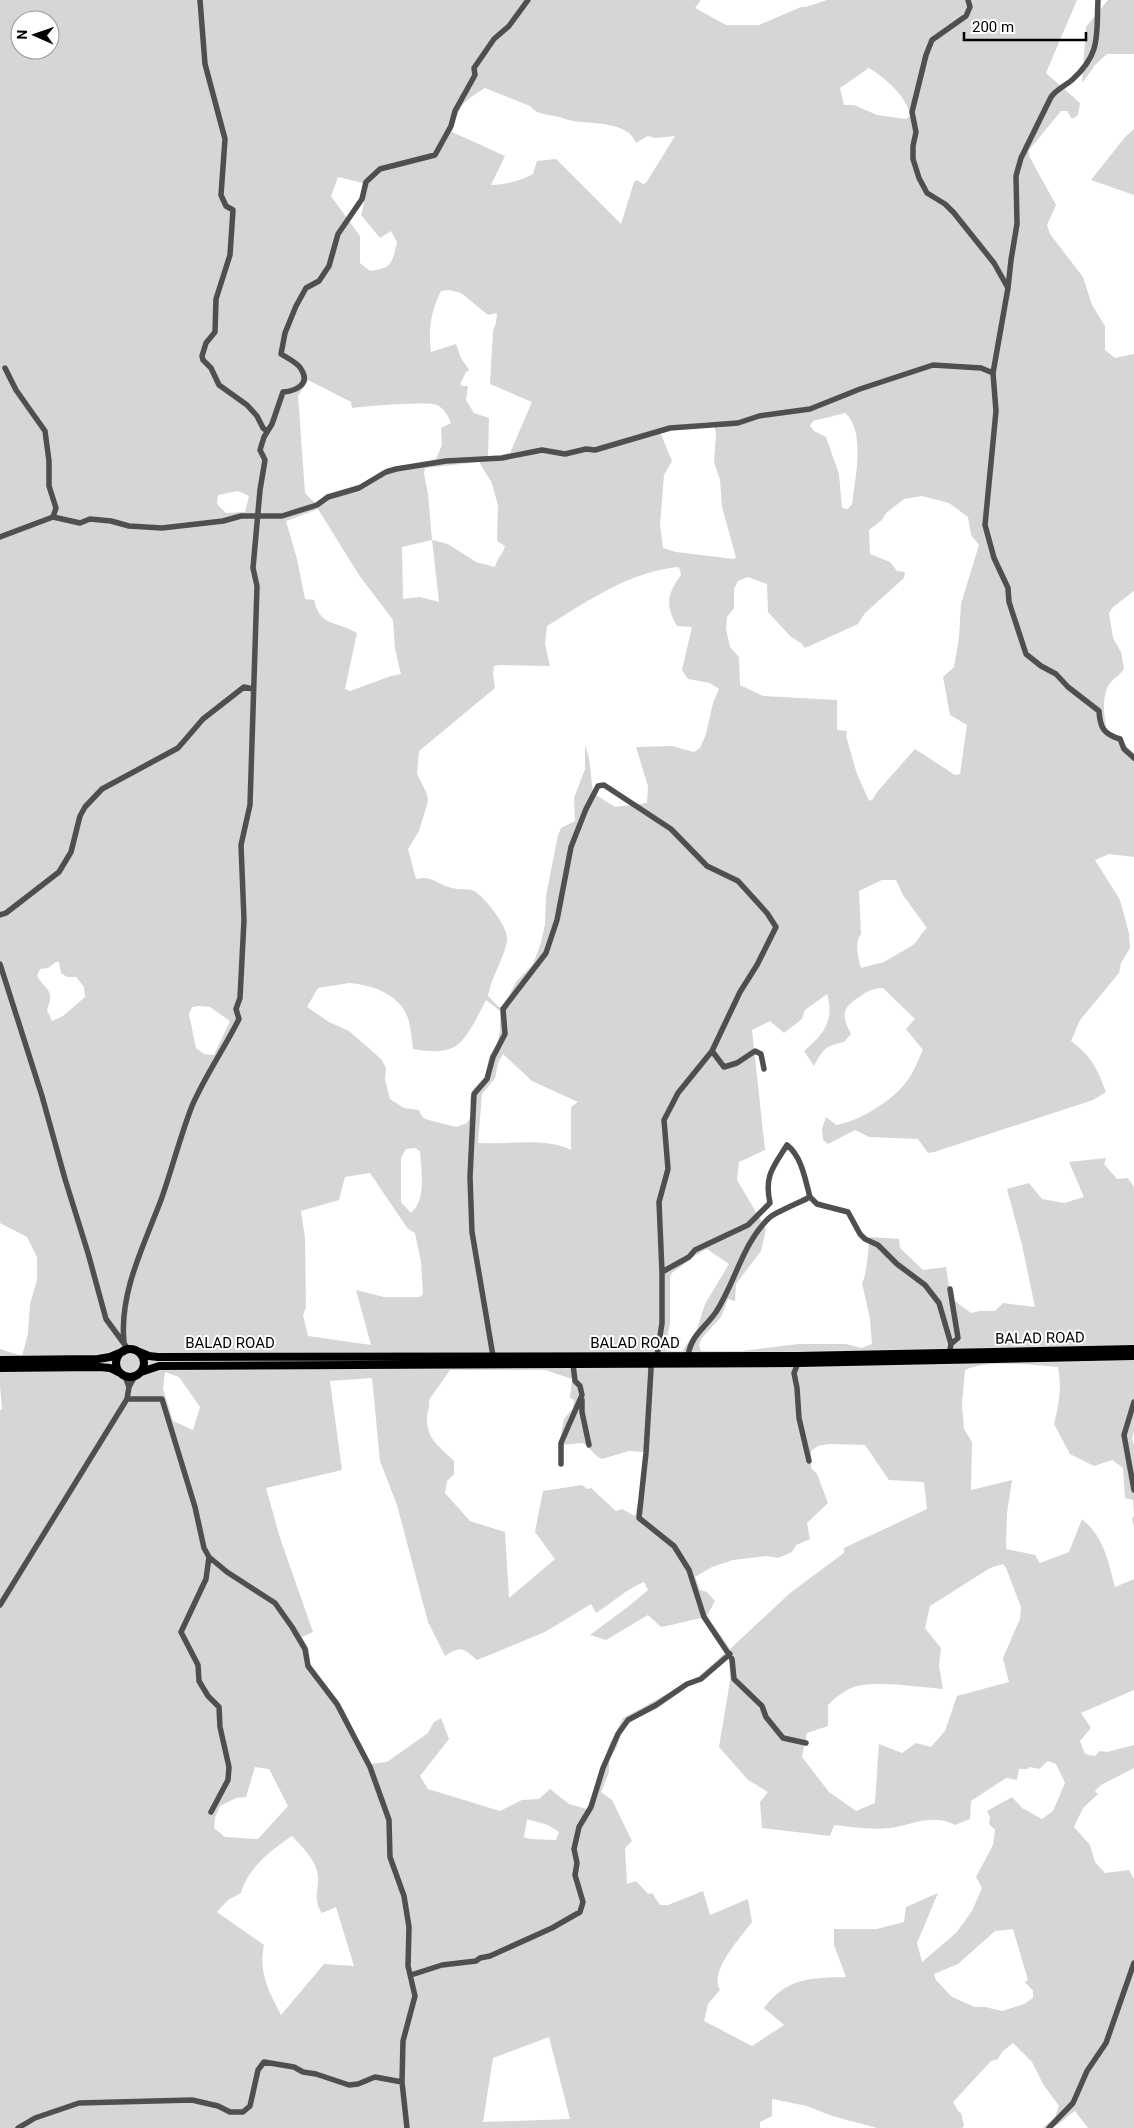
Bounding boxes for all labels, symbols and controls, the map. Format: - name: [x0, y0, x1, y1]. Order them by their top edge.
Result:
- north arrow: [10, 10, 60, 60]
- scale bar: [964, 10, 1086, 42]
- text: 200 m: [972, 18, 1014, 36]
- text: N: [14, 29, 30, 40]
- street label: BALAD ROAD: [995, 1328, 1085, 1348]
- street label: BALAD ROAD: [185, 1334, 275, 1352]
- street label: BALAD ROAD: [590, 1334, 680, 1352]

